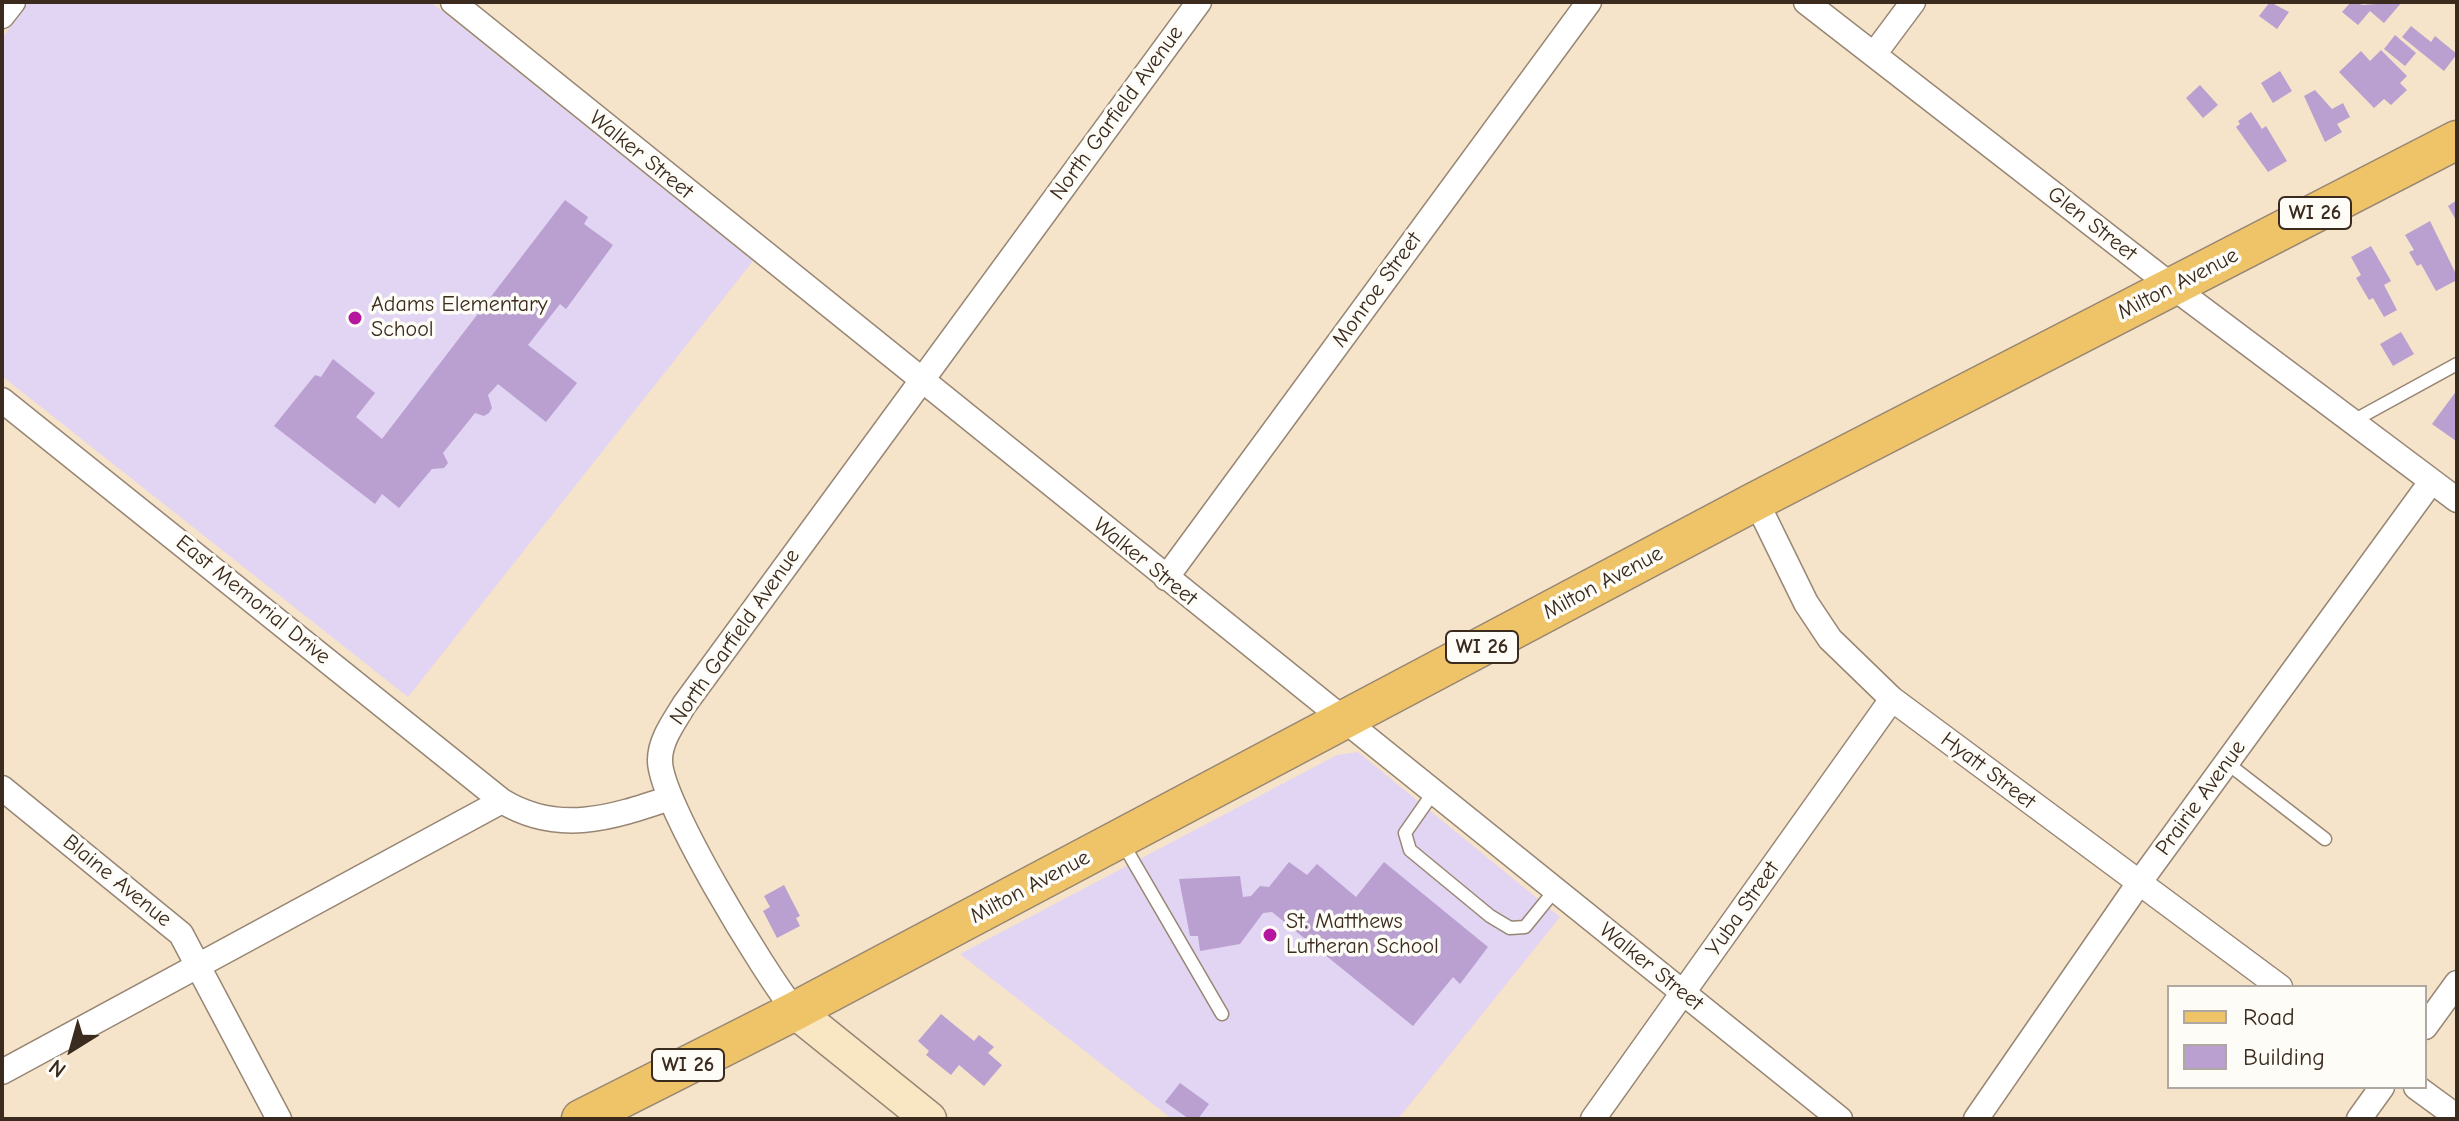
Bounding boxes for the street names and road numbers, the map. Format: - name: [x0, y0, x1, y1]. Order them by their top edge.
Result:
- street label: North Garfield Avenue: [1045, 21, 1189, 205]
- street label: Walker Street: [584, 105, 698, 205]
- street label: Glen Street: [2042, 181, 2142, 267]
- road number: WI 26: [2279, 197, 2351, 229]
- street label: Monroe Street: [1326, 227, 1428, 353]
- street label: Milton Avenue: [2113, 242, 2243, 326]
- street label: Walker Street: [1088, 512, 1202, 612]
- street label: East Memorial Drive: [170, 530, 336, 670]
- street label: Milton Avenue: [1539, 540, 1667, 626]
- street label: North Garfield Avenue: [664, 544, 806, 730]
- road number: WI 26: [1446, 631, 1518, 663]
- street label: Hyatt Street: [1935, 727, 2041, 815]
- street label: Prairie Avenue: [2150, 735, 2252, 861]
- street label: Blaine Avenue: [57, 829, 177, 933]
- street label: Milton Avenue: [966, 844, 1094, 930]
- street label: Yuba Street: [1701, 856, 1785, 962]
- street label: Walker Street: [1594, 917, 1708, 1017]
- road number: WI 26: [652, 1049, 724, 1081]

